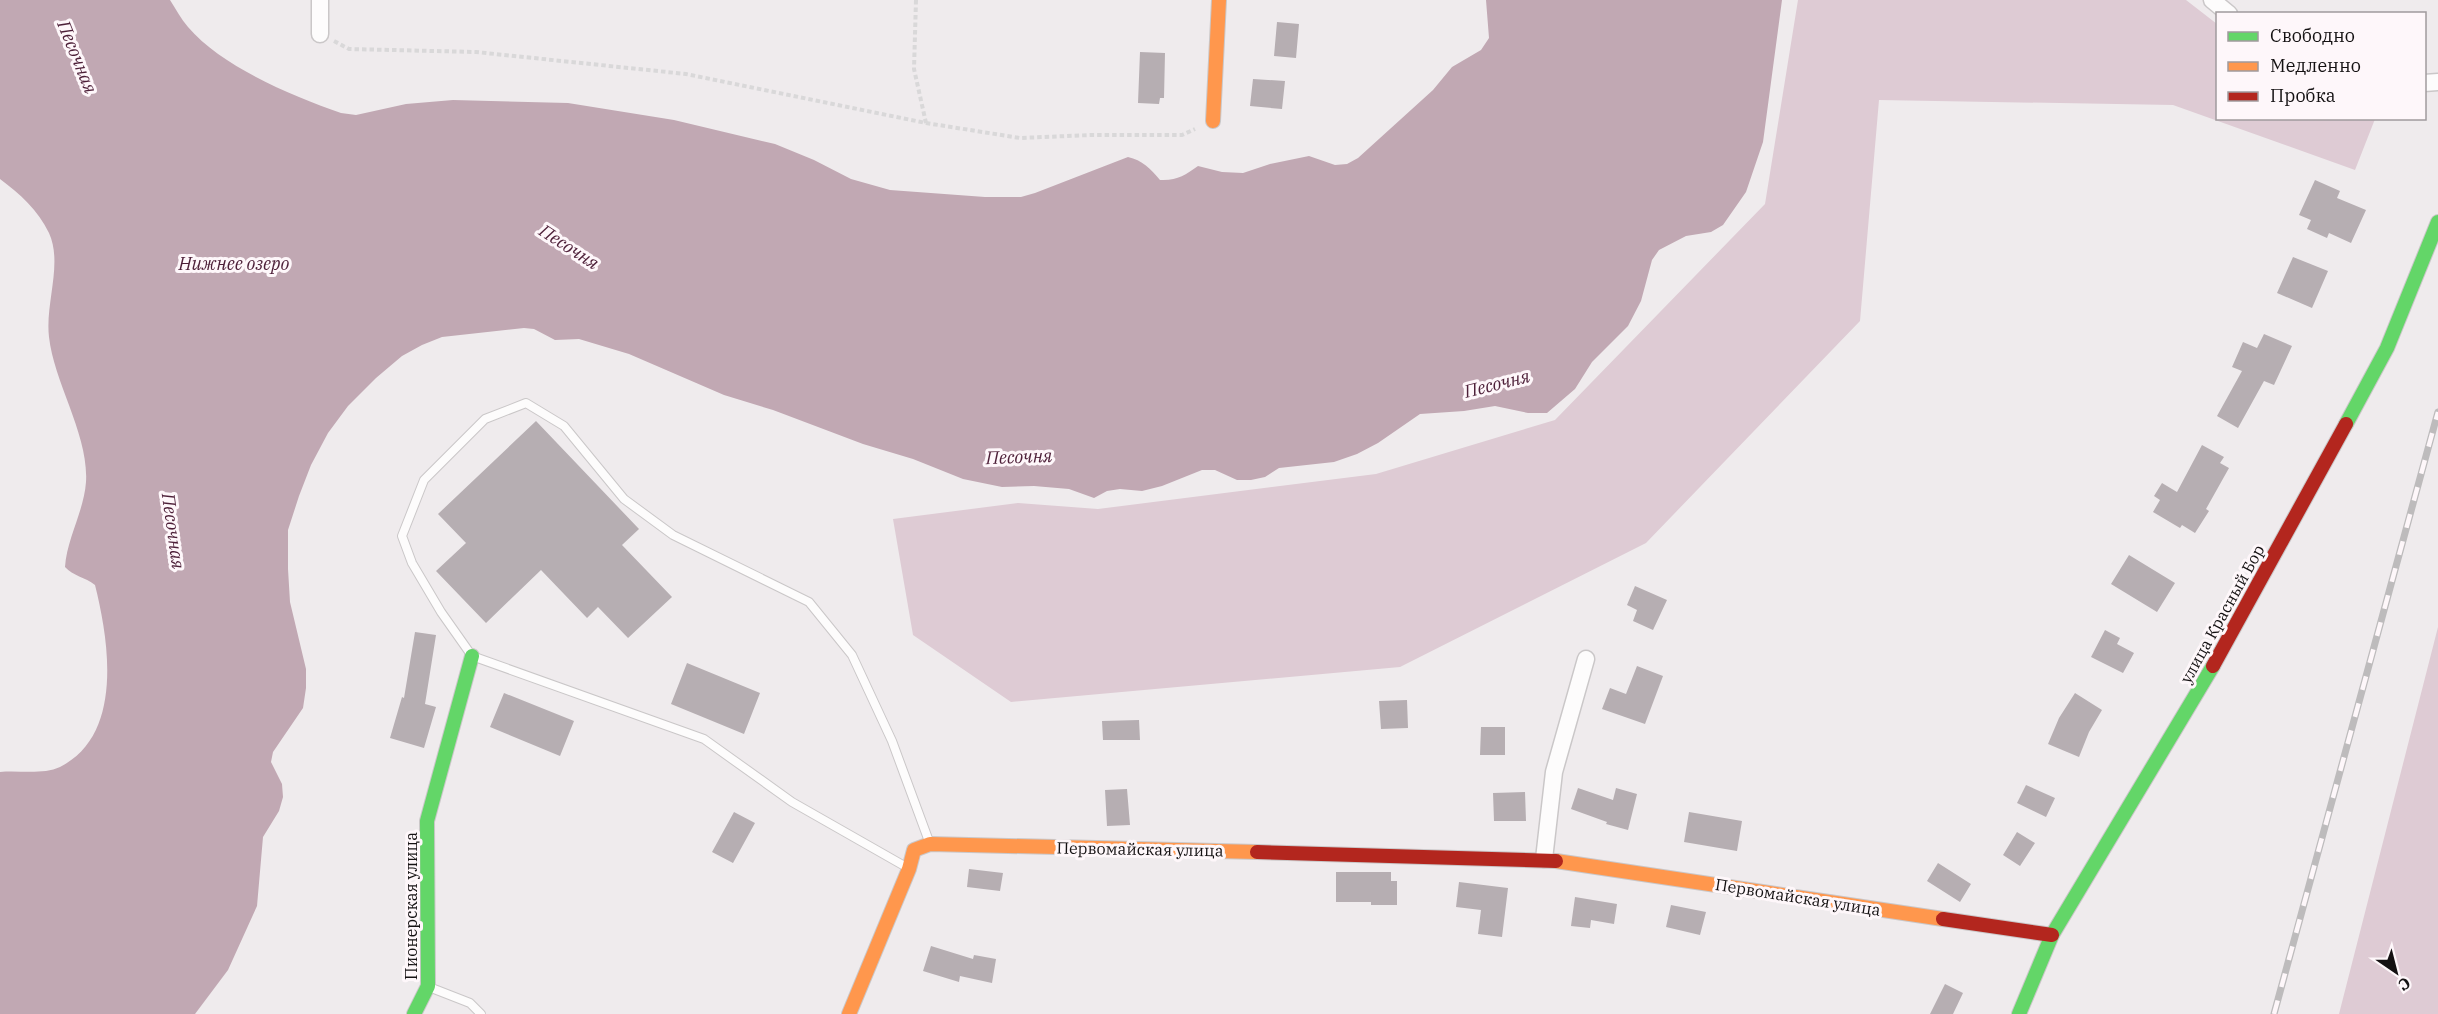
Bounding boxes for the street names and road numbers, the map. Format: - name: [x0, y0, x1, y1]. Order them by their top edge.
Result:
- street label: улица Красный Бор: [2176, 541, 2268, 687]
- street label: Пионерская улица: [401, 832, 421, 980]
- street label: Первомайская улица: [1056, 838, 1224, 860]
- street label: Первомайская улица: [1714, 874, 1882, 920]

